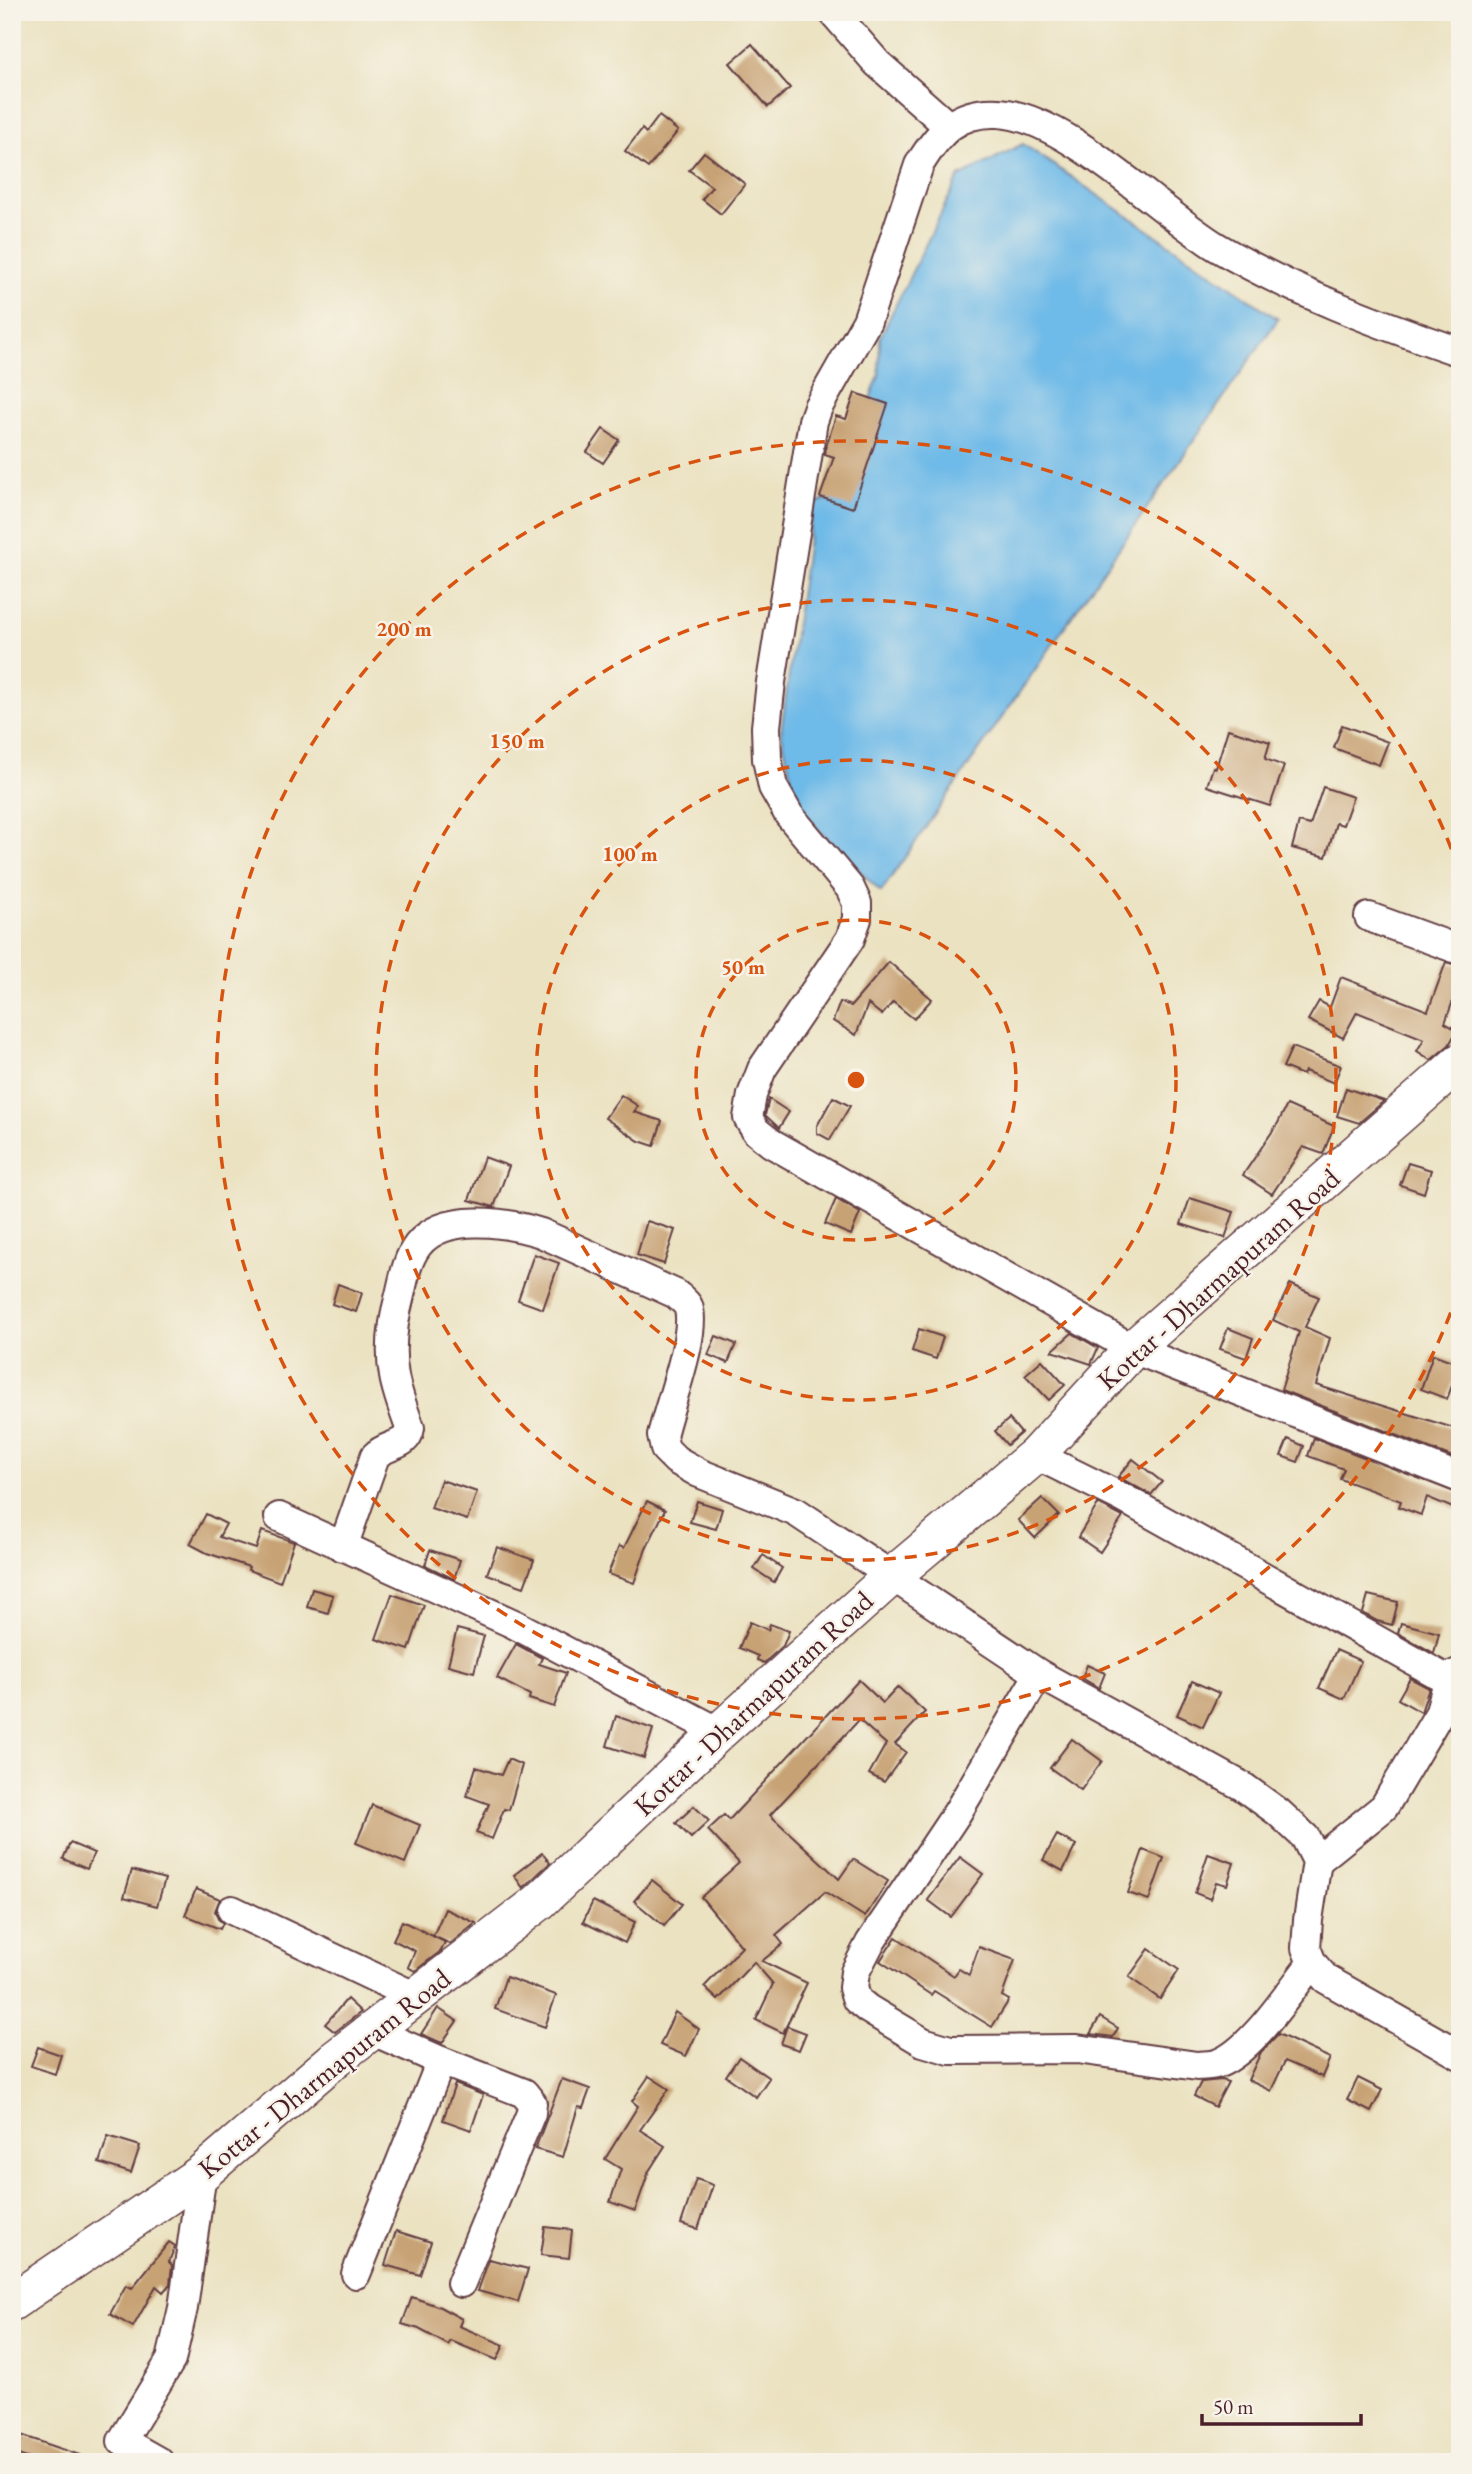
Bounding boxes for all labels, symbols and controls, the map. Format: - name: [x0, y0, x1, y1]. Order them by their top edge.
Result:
- text: 200 m: [376, 615, 432, 642]
- text: 150 m: [489, 727, 545, 754]
- text: 100 m: [602, 840, 658, 867]
- text: 50 m: [721, 953, 765, 980]
- centre of rings: [844, 1068, 868, 1092]
- street label: Kottar - Dharmapuram Road: [1089, 1160, 1348, 1398]
- street label: Kottar - Dharmapuram Road: [626, 1582, 881, 1823]
- street label: Kottar - Dharmapuram Road: [190, 1959, 458, 2186]
- scale bar: [1202, 2383, 1362, 2427]
- text: 50 m: [1213, 2393, 1254, 2420]

